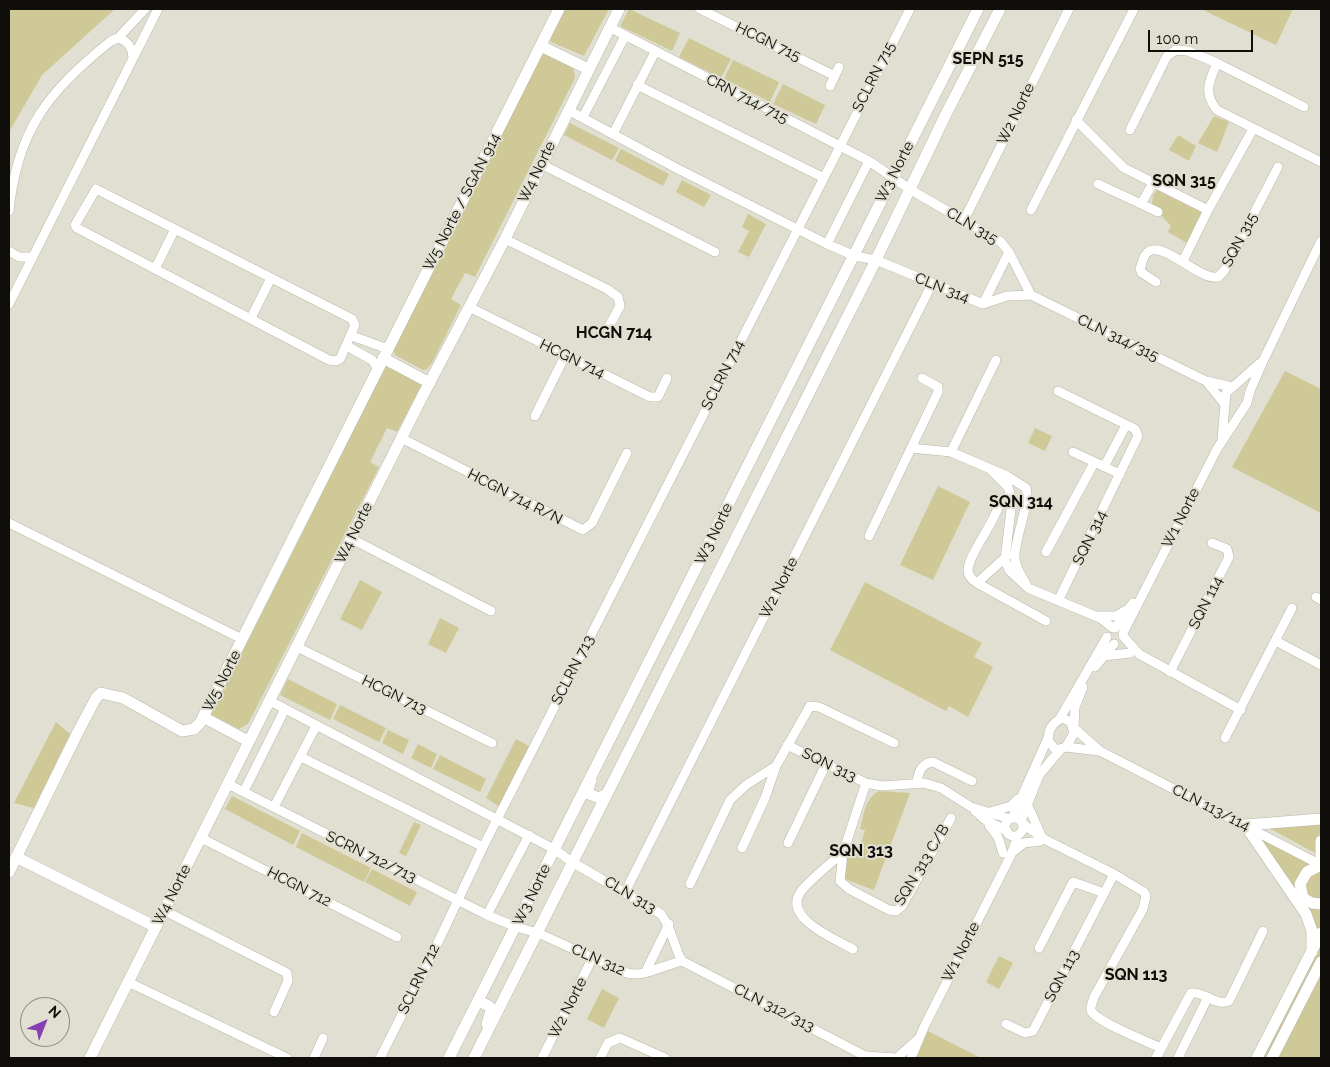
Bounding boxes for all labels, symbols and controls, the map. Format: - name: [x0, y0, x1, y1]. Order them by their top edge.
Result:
- street label: HCGN 715: [733, 19, 803, 65]
- scale bar: [1150, 20, 1255, 52]
- text: 100 m: [1156, 30, 1198, 48]
- street label: SCLRN 715: [849, 39, 899, 115]
- district label: SEPN 515: [952, 49, 1024, 69]
- street label: CRN 714/715: [703, 71, 791, 127]
- street label: W2 Norte: [993, 80, 1039, 148]
- street label: W5 Norte / SGAN 914: [419, 130, 505, 274]
- street label: W4 Norte: [514, 138, 560, 206]
- street label: W3 Norte: [872, 138, 918, 206]
- district label: SQN 315: [1152, 171, 1216, 191]
- street label: CLN 315: [943, 204, 1001, 248]
- street label: SQN 315: [1218, 210, 1262, 270]
- street label: CLN 314: [912, 269, 972, 307]
- street label: CLN 314/315: [1074, 311, 1162, 365]
- district label: HCGN 714: [576, 323, 652, 343]
- street label: HCGN 714: [537, 336, 607, 382]
- street label: SCLRN 714: [698, 337, 748, 413]
- street label: HCGN 714 R/N: [464, 465, 566, 529]
- street label: W1 Norte: [1158, 485, 1204, 551]
- district label: SQN 314: [989, 492, 1053, 512]
- street label: W4 Norte: [331, 499, 377, 567]
- street label: W3 Norte: [691, 500, 737, 568]
- street label: SQN 314: [1069, 508, 1111, 568]
- street label: W2 Norte: [756, 554, 802, 622]
- street label: SQN 114: [1185, 574, 1227, 632]
- street label: SCLRN 713: [548, 632, 598, 708]
- street label: W5 Norte: [199, 647, 245, 715]
- street label: HCGN 713: [359, 672, 429, 718]
- street label: SQN 313: [799, 744, 859, 786]
- street label: CLN 113/114: [1169, 781, 1253, 835]
- street label: SQN 313 C/B: [891, 821, 953, 909]
- street label: SCRN 712/713: [323, 827, 419, 887]
- district label: SQN 313: [829, 841, 893, 861]
- street label: W3 Norte: [509, 861, 555, 929]
- street label: W4 Norte: [149, 862, 195, 928]
- street label: HCGN 712: [264, 863, 334, 911]
- street label: CLN 313: [601, 873, 659, 917]
- street label: W1 Norte: [938, 919, 984, 985]
- street label: CLN 312: [568, 940, 628, 980]
- street label: SCLRN 712: [394, 941, 444, 1017]
- street label: SQN 113: [1041, 947, 1083, 1005]
- district label: SQN 113: [1105, 965, 1167, 985]
- street label: W2 Norte: [545, 974, 591, 1042]
- street label: CLN 312/313: [731, 980, 817, 1036]
- north arrow: [20, 997, 70, 1047]
- text: N: [45, 1002, 64, 1021]

